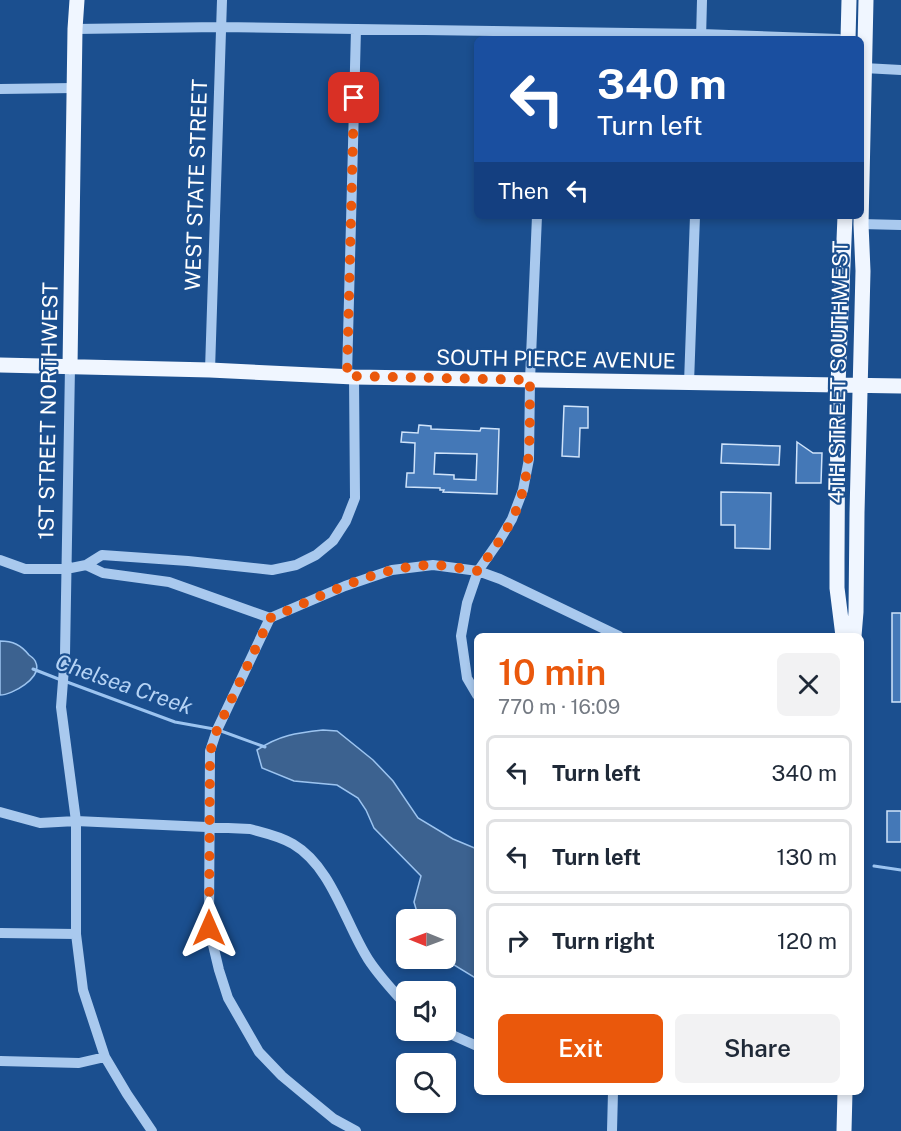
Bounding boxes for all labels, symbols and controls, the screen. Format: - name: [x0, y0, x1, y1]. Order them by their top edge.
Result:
- text: 340 m: [597, 59, 727, 108]
- icon: left: [498, 60, 576, 138]
- pin: [328, 72, 379, 123]
- street label: WEST STATE STREET: [180, 79, 212, 291]
- icon: arrive: [337, 81, 370, 114]
- text: Turn left: [597, 109, 703, 141]
- icon: left: [561, 174, 594, 207]
- text: Then: [498, 178, 549, 204]
- street label: 4TH STREET SOUTHWEST: [823, 241, 853, 503]
- street label: 1ST STREET NORTHWEST: [33, 282, 63, 540]
- street label: SOUTH PIERCE AVENUE: [436, 344, 676, 374]
- water label: Chelsea Creek: [52, 648, 196, 720]
- text: 10 min: [498, 651, 606, 693]
- button: close: [777, 653, 840, 716]
- text: 770 m · 16:09: [498, 695, 620, 719]
- icon: left: [501, 756, 534, 789]
- text: Turn left: [552, 760, 641, 786]
- text: 340 m: [772, 760, 837, 786]
- icon: left: [501, 840, 534, 873]
- text: Turn left: [552, 844, 641, 870]
- text: 130 m: [776, 844, 837, 870]
- position arrow: [177, 896, 241, 960]
- north arrow: [396, 909, 456, 969]
- map controls: [396, 909, 456, 1113]
- icon: right: [501, 924, 534, 957]
- text: Turn right: [552, 928, 655, 954]
- text: 120 m: [777, 928, 837, 954]
- button: sound: [396, 981, 456, 1041]
- button: Exit: [498, 1014, 663, 1083]
- button: Share: [675, 1014, 840, 1083]
- button: search: [396, 1053, 456, 1113]

